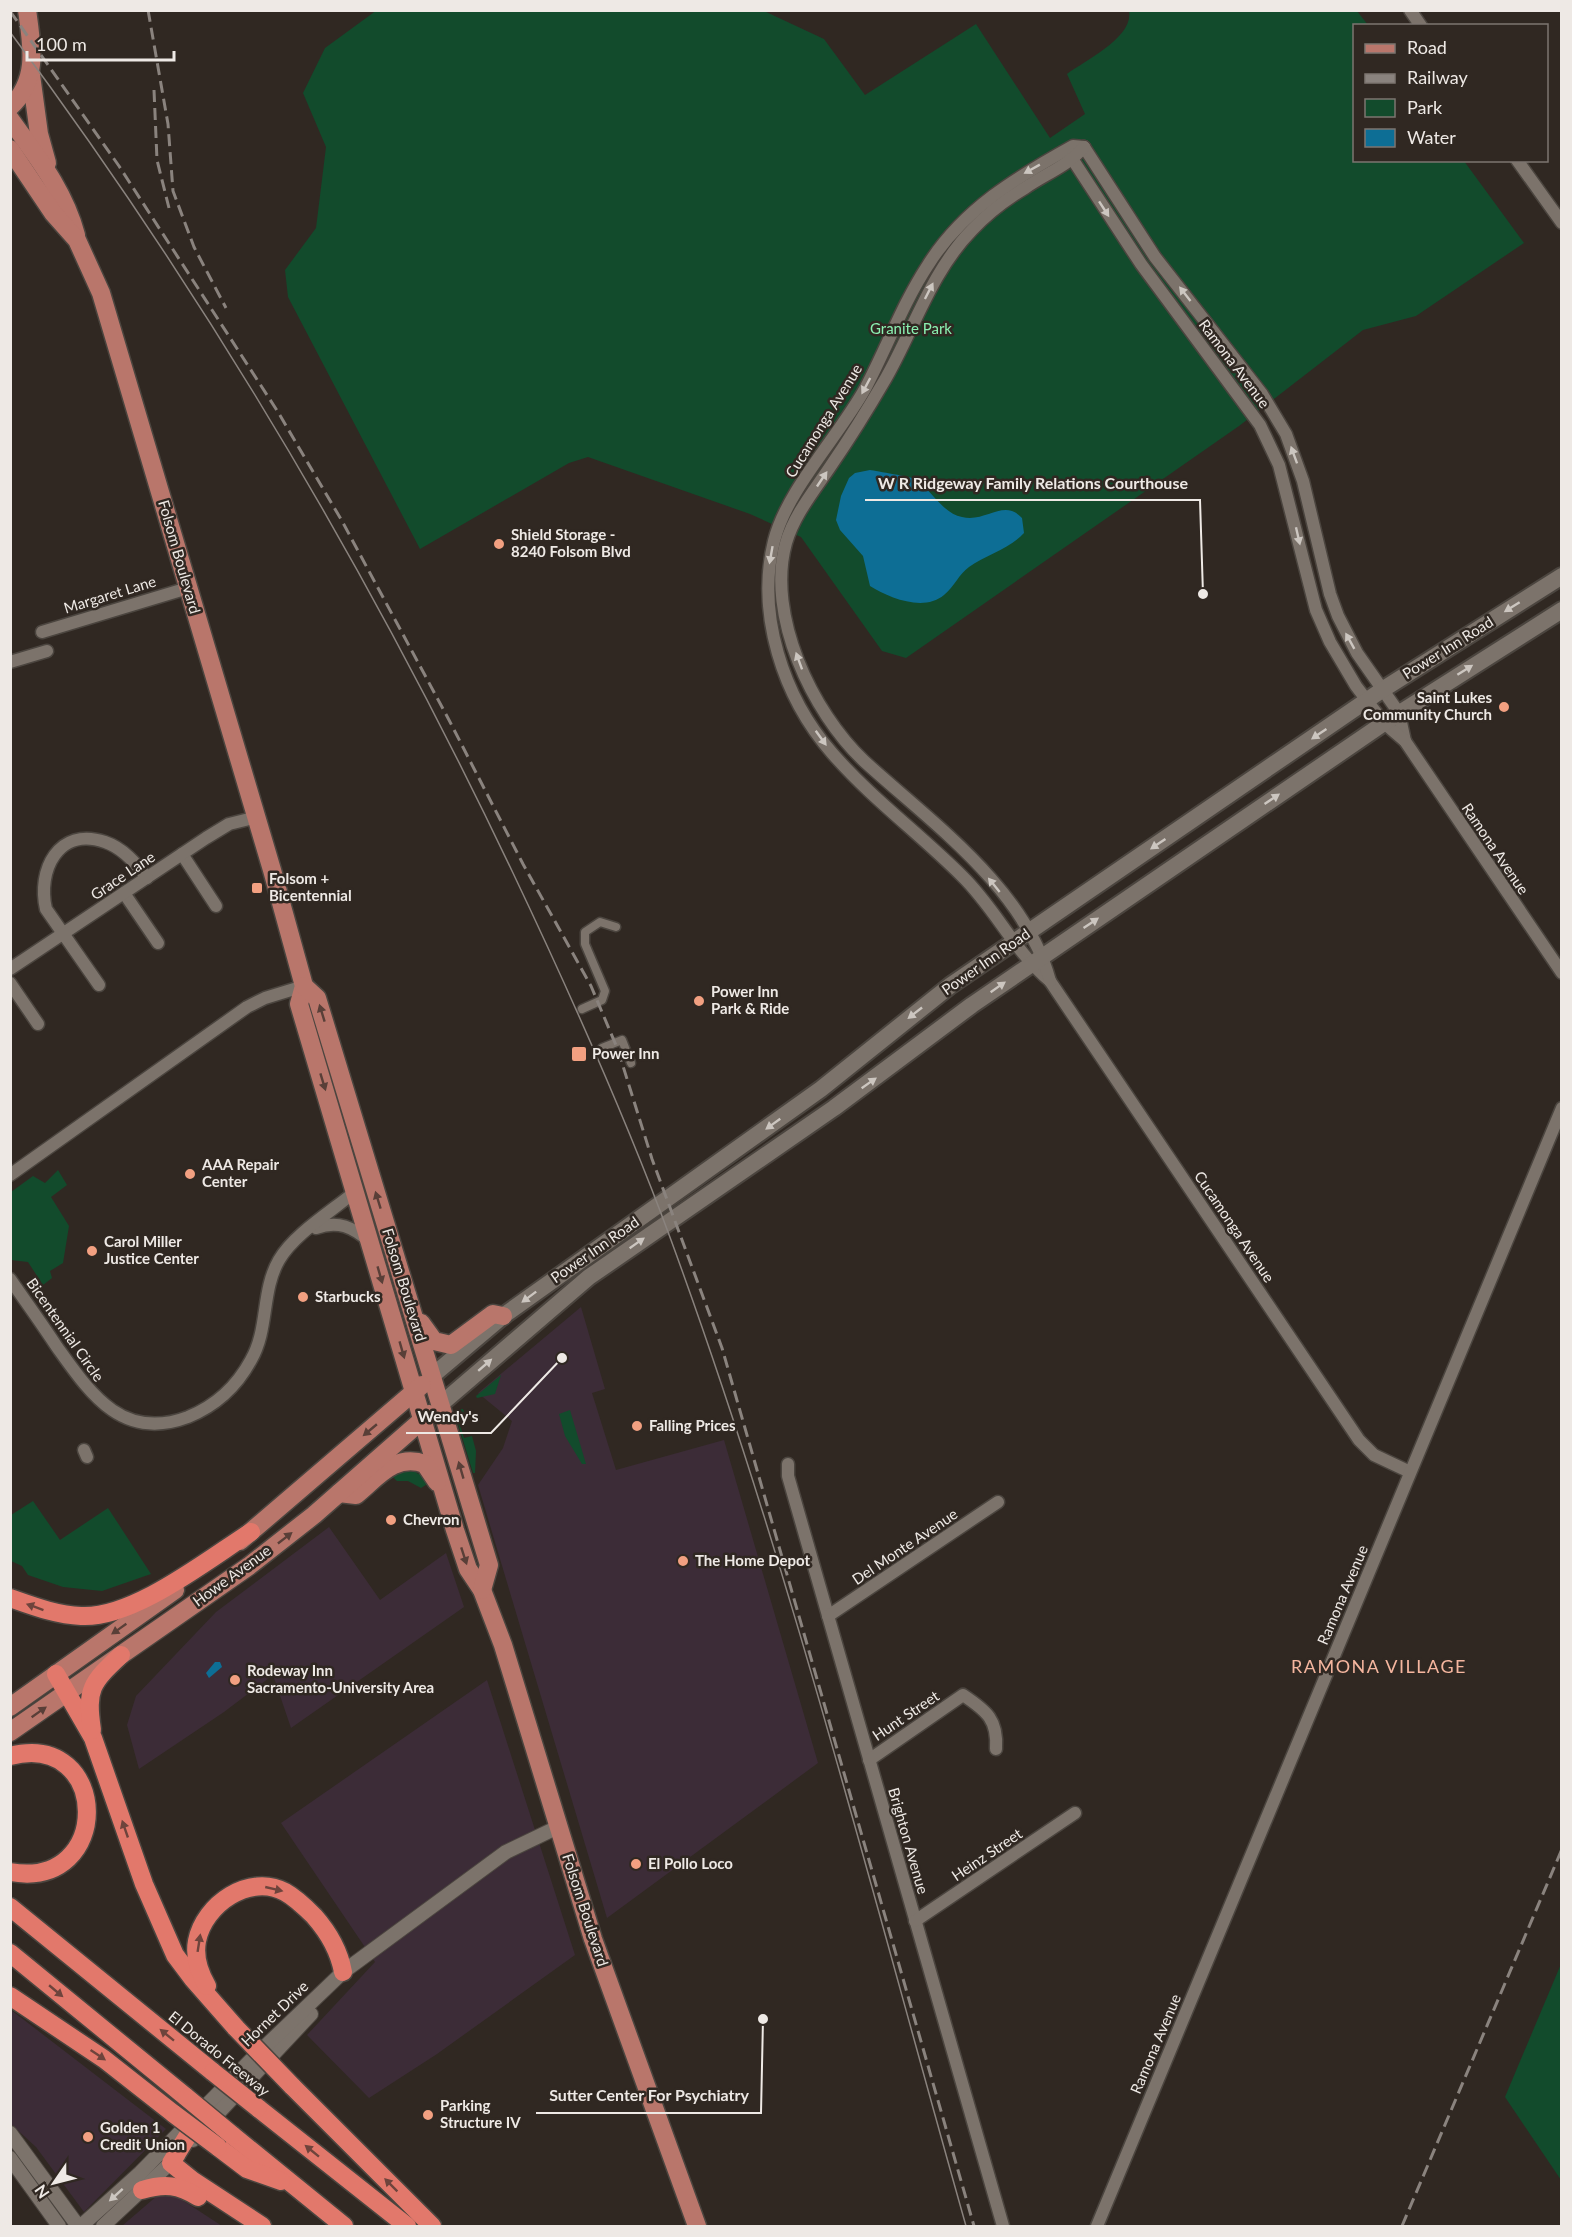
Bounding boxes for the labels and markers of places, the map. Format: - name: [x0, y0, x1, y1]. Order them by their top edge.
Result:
- callout: W R Ridgeway Family Relations Courthouse: [865, 466, 1200, 500]
- place label: Shield Storage - 8240 Folsom Blvd: [511, 525, 631, 560]
- marker: Shield Storage - 8240 Folsom Blvd: [492, 537, 506, 551]
- place label: Saint Lukes Community Church: [1363, 688, 1492, 723]
- marker: Saint Lukes Community Church: [1497, 700, 1511, 714]
- place label: Folsom + Bicentennial: [269, 869, 352, 904]
- marker: Folsom + Bicentennial: [250, 881, 264, 895]
- place label: Power Inn Park & Ride: [711, 982, 789, 1017]
- marker: Power Inn Park & Ride: [692, 994, 706, 1008]
- place label: Power Inn: [592, 1044, 660, 1062]
- marker: Power Inn: [570, 1045, 588, 1063]
- place label: AAA Repair Center: [201, 1155, 279, 1190]
- marker: AAA Repair Center: [183, 1167, 197, 1181]
- place label: Carol Miller Justice Center: [104, 1232, 199, 1267]
- marker: Carol Miller Justice Center: [85, 1244, 99, 1258]
- place label: Starbucks: [315, 1287, 381, 1305]
- marker: Starbucks: [296, 1290, 310, 1304]
- callout: Wendy's: [406, 1399, 491, 1433]
- place label: Falling Prices: [649, 1416, 736, 1434]
- marker: Falling Prices: [630, 1419, 644, 1433]
- place label: Chevron: [403, 1510, 460, 1528]
- marker: Chevron: [384, 1513, 398, 1527]
- place label: The Home Depot: [695, 1551, 810, 1569]
- marker: The Home Depot: [676, 1554, 690, 1568]
- place label: Rodeway Inn Sacramento-University Area: [247, 1661, 434, 1696]
- marker: Rodeway Inn Sacramento-University Area: [228, 1673, 242, 1687]
- place label: El Pollo Loco: [648, 1854, 733, 1872]
- marker: El Pollo Loco: [629, 1857, 643, 1871]
- callout: Sutter Center For Psychiatry: [536, 2079, 761, 2113]
- place label: Parking Structure IV: [440, 2096, 521, 2131]
- marker: Parking Structure IV: [421, 2108, 435, 2122]
- place label: Golden 1 Credit Union: [100, 2118, 185, 2153]
- marker: Golden 1 Credit Union: [81, 2130, 95, 2144]

